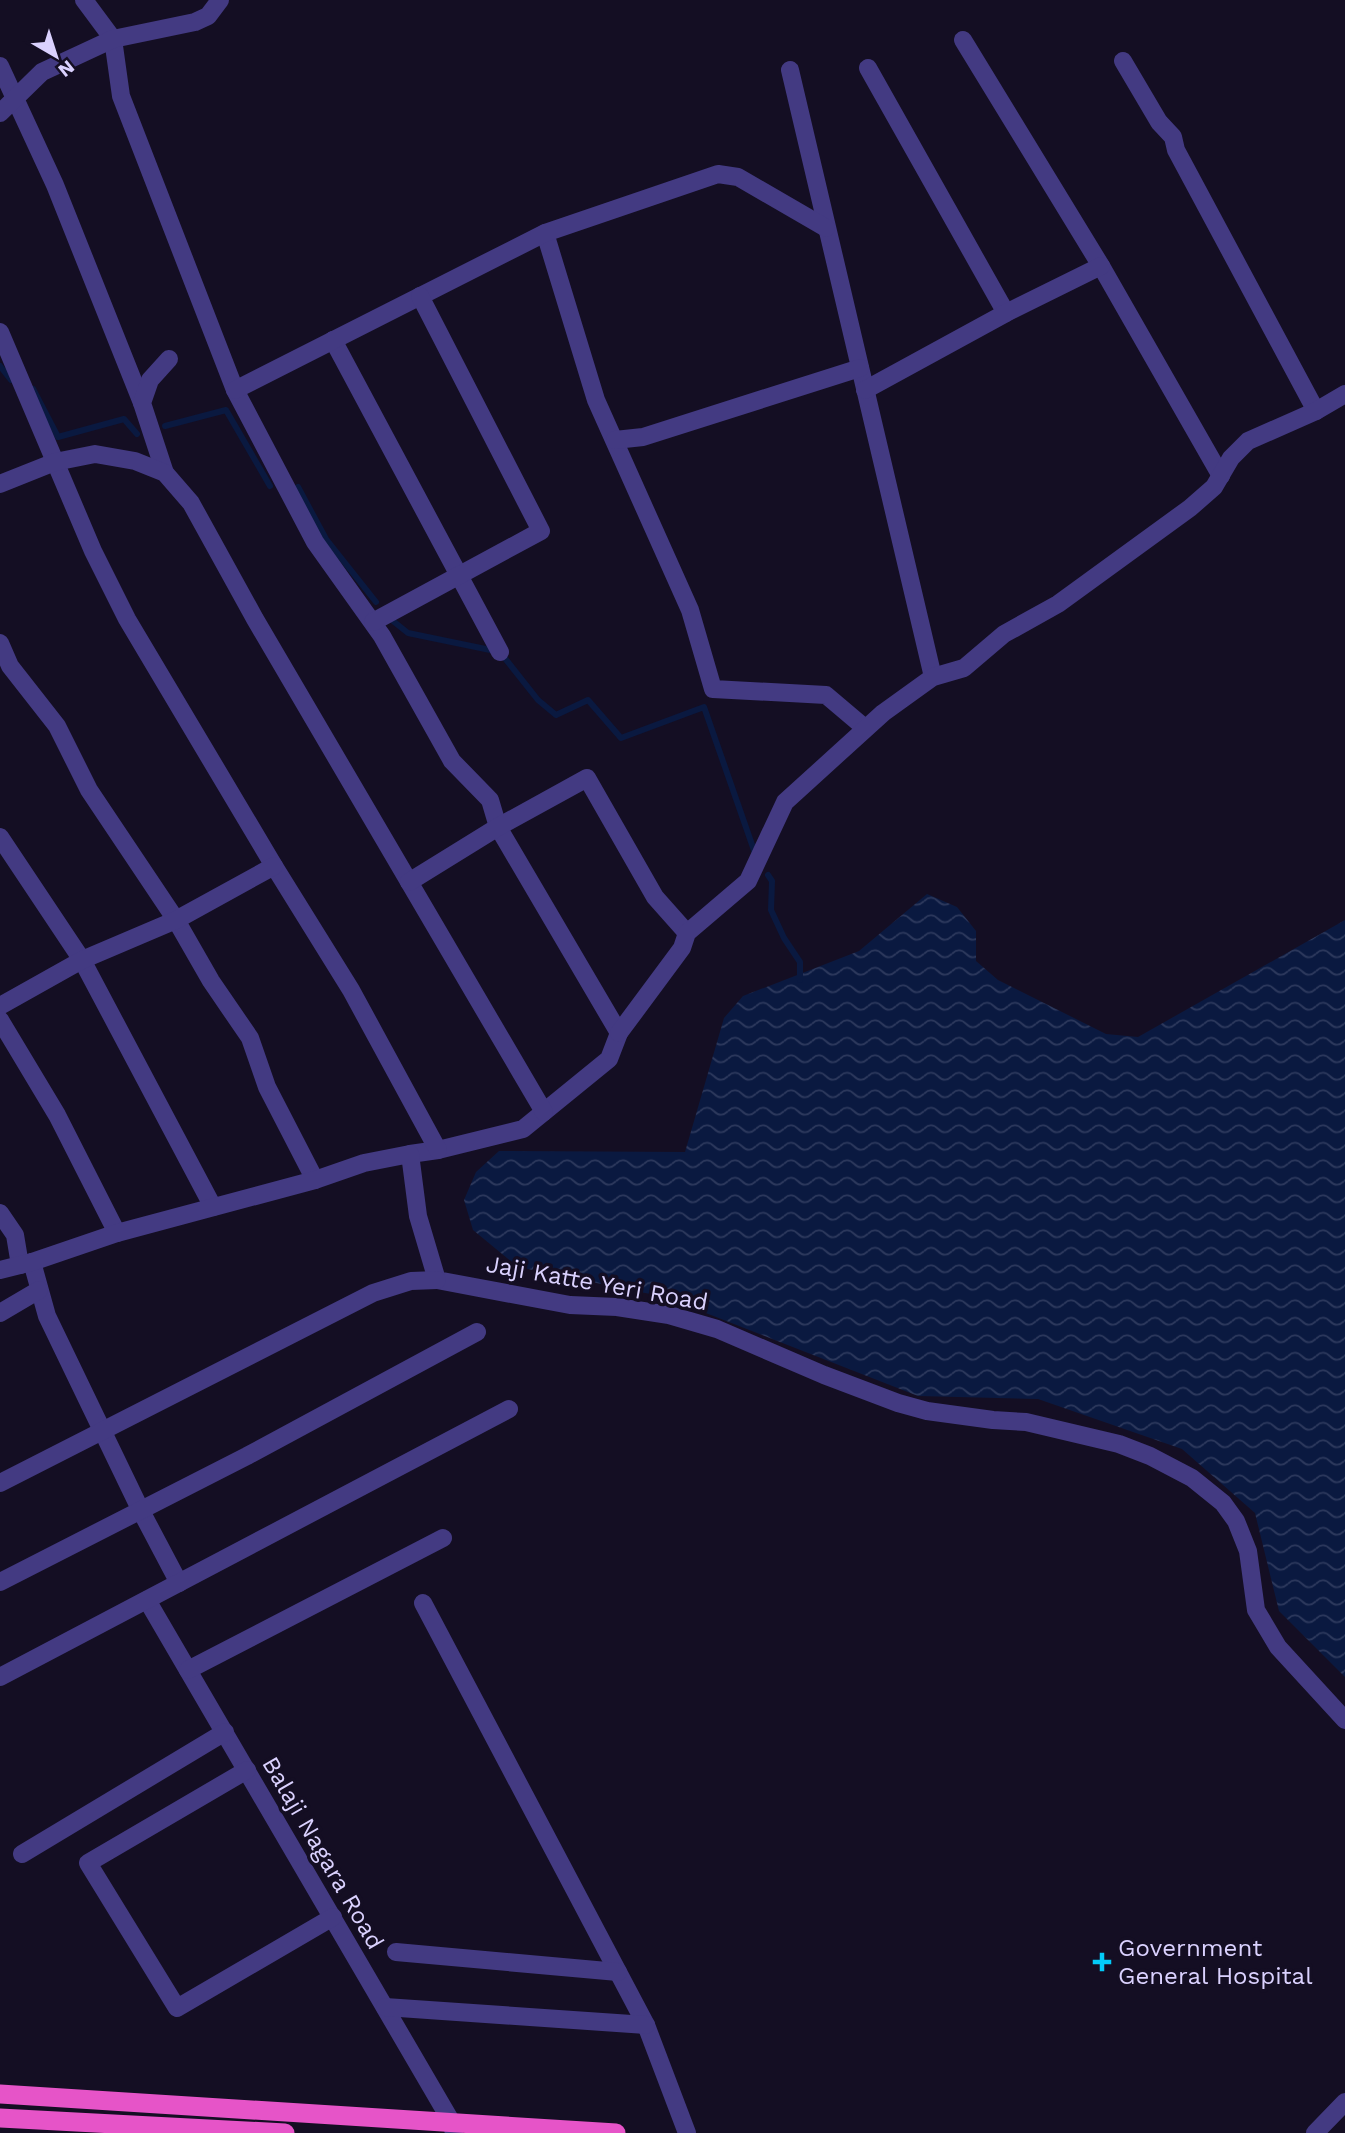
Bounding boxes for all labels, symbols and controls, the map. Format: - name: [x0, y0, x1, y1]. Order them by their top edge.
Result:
- north arrow: [21, 21, 91, 91]
- text: N: [54, 55, 79, 82]
- street label: Jaji Katte Yeri Road: [484, 1250, 710, 1316]
- street label: Balaji Nagara Road: [256, 1752, 390, 1954]
- place label: Government General Hospital: [1118, 1934, 1313, 1990]
- marker: Government General Hospital: [1092, 1952, 1112, 1972]

